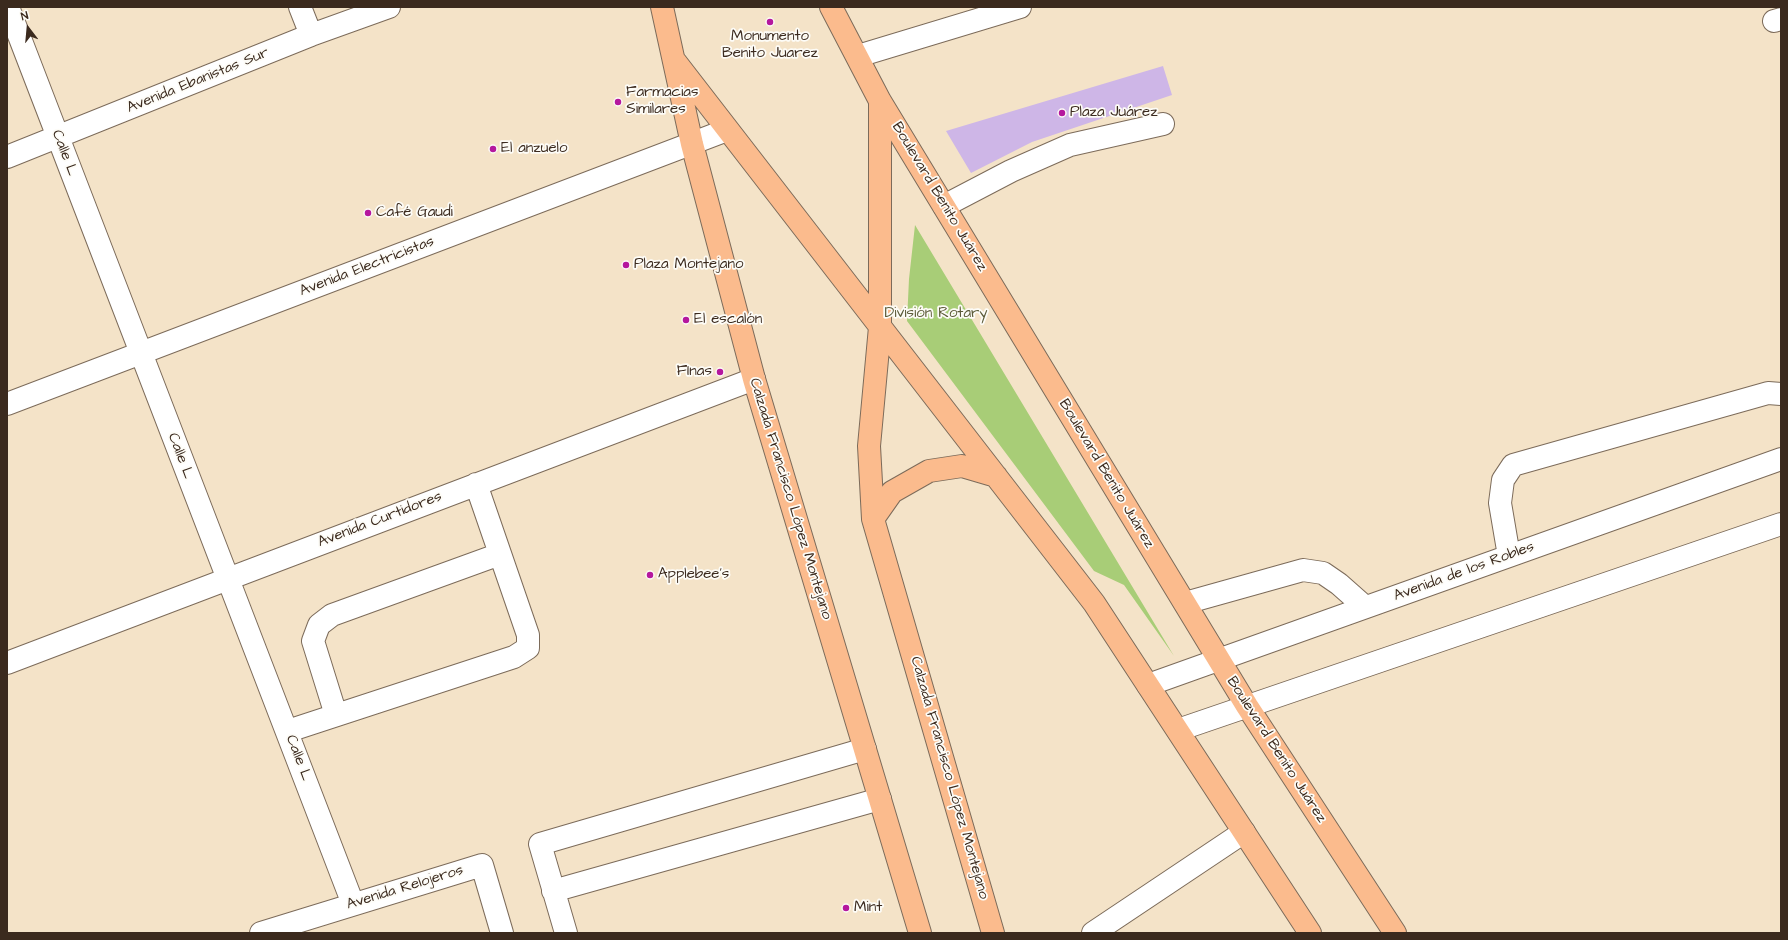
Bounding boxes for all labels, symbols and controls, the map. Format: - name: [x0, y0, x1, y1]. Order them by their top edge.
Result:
- north arrow: [8, 8, 48, 48]
- text: N: [19, 8, 30, 24]
- marker: Monumento Benito Juarez: [765, 17, 775, 27]
- place label: Monumento Benito Juarez: [722, 28, 818, 63]
- street label: Avenida Ebanistas Sur: [124, 44, 272, 118]
- place label: Farmacias Similares: [626, 84, 699, 119]
- marker: Farmacias Similares: [613, 97, 623, 107]
- place label: Plaza Juárez: [1070, 104, 1158, 122]
- marker: Plaza Juárez: [1057, 108, 1067, 118]
- street label: Boulevard Benito Juárez: [887, 119, 991, 275]
- street label: Calle L: [47, 128, 81, 178]
- place label: El anzuelo: [501, 140, 567, 158]
- marker: El anzuelo: [488, 144, 498, 154]
- place label: Café Gaudi: [376, 204, 453, 222]
- marker: Café Gaudi: [363, 208, 373, 218]
- street label: Avenida Electricistas: [297, 233, 437, 301]
- place label: Plaza Montejano: [634, 256, 743, 274]
- marker: Plaza Montejano: [621, 260, 631, 270]
- park label: División Rotary: [884, 305, 988, 323]
- place label: El escalón: [694, 311, 762, 329]
- marker: El escalón: [681, 315, 691, 325]
- place label: FInas: [677, 363, 712, 381]
- marker: FInas: [715, 367, 725, 377]
- street label: Calzada Francisco López Montejano: [745, 376, 835, 622]
- street label: Boulevard Benito Juárez: [1054, 396, 1158, 552]
- street label: Calle L: [163, 431, 197, 481]
- street label: Avenida Curtidores: [315, 488, 445, 552]
- street label: Avenida de los Robles: [1391, 538, 1537, 606]
- place label: Applebee's: [658, 566, 729, 584]
- marker: Applebee's: [645, 570, 655, 580]
- street label: Calzada Francisco López Montejano: [906, 655, 992, 901]
- street label: Boulevard Benito Juárez: [1222, 674, 1330, 826]
- street label: Calle L: [281, 733, 315, 783]
- street label: Avenida Relojeros: [344, 862, 466, 914]
- place label: Mint: [854, 899, 882, 917]
- marker: Mint: [841, 903, 851, 913]

